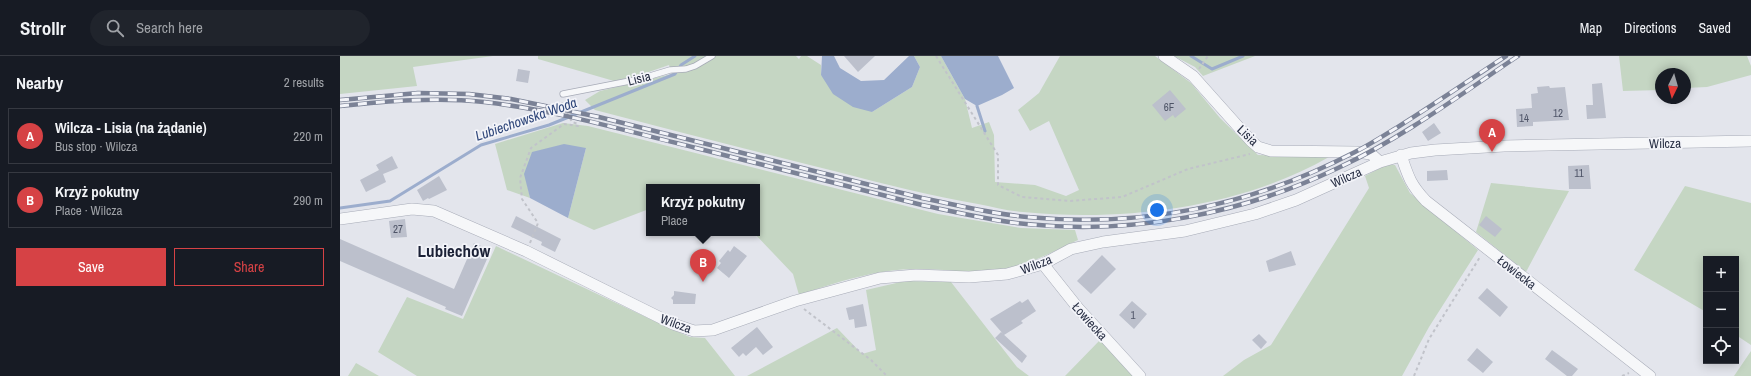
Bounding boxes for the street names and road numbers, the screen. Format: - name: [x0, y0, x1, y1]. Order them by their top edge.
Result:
- street label: Lisia: [626, 67, 652, 90]
- street label: Lisia: [1233, 121, 1262, 150]
- street label: Wilcza: [1649, 135, 1681, 152]
- street label: Wilcza: [1328, 163, 1364, 192]
- street label: Wilcza: [1018, 251, 1054, 278]
- street label: Łowiecka: [1494, 252, 1540, 293]
- street label: Łowiecka: [1068, 299, 1111, 344]
- street label: Wilcza: [658, 310, 694, 337]

